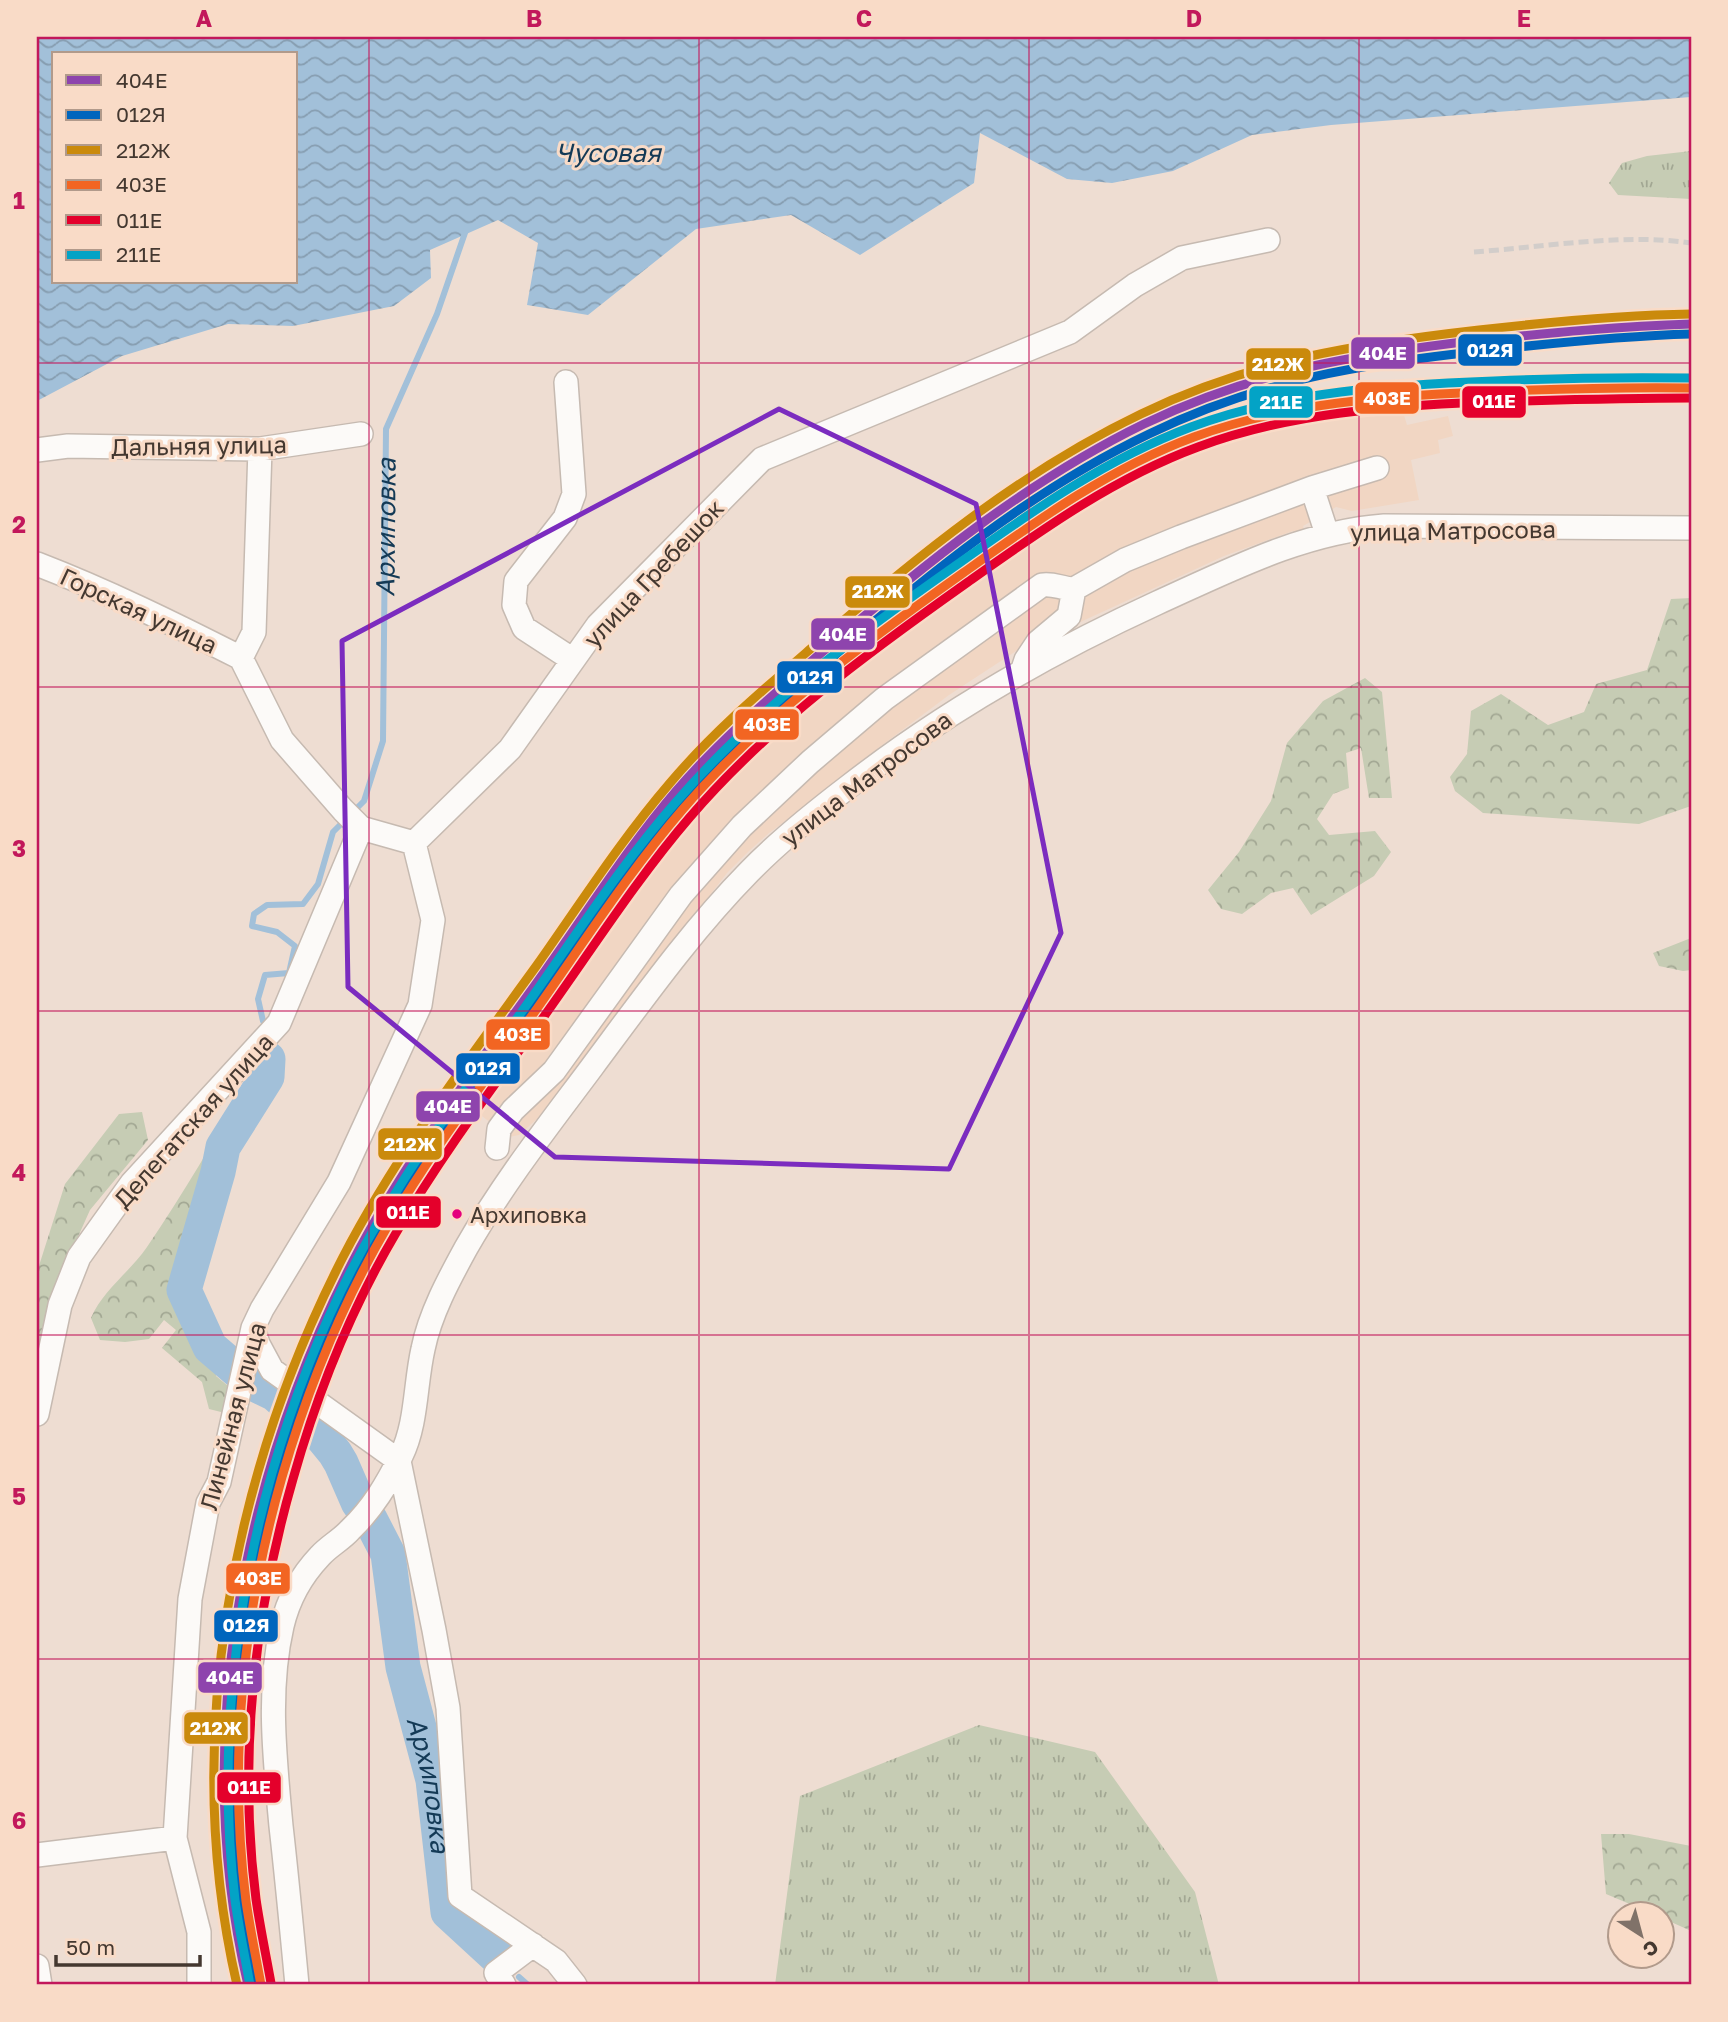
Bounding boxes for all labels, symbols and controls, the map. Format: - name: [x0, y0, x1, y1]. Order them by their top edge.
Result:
- text: A: [196, 4, 213, 32]
- text: B: [526, 4, 542, 32]
- text: C: [856, 4, 872, 32]
- text: D: [1186, 4, 1202, 32]
- text: E: [1517, 4, 1531, 32]
- legend: [52, 52, 298, 284]
- text: 404Е: [116, 67, 167, 93]
- text: 012Я: [116, 101, 166, 127]
- text: 212Ж: [116, 137, 171, 163]
- water label: Чусовая: [555, 137, 663, 168]
- text: 403Е: [116, 171, 167, 197]
- text: 1: [13, 186, 25, 214]
- text: 011Е: [116, 207, 162, 233]
- text: 211Е: [116, 241, 161, 267]
- line badge: 012Я: [1457, 333, 1523, 367]
- line badge: 404Е: [1350, 336, 1416, 370]
- text: 012Я: [1466, 338, 1514, 361]
- text: 404Е: [1359, 341, 1407, 364]
- line badge: 212Ж: [1245, 347, 1312, 381]
- text: 212Ж: [1252, 352, 1305, 375]
- line badge: 403Е: [1354, 381, 1420, 415]
- line badge: 211Е: [1248, 385, 1314, 419]
- line badge: 011Е: [1461, 385, 1527, 419]
- text: 403Е: [1363, 386, 1411, 409]
- text: 011Е: [1472, 389, 1516, 412]
- text: 211Е: [1259, 390, 1303, 413]
- street label: Дальняя улица: [111, 429, 287, 461]
- water label: Архиповка: [369, 457, 401, 597]
- street label: улица Гребешок: [577, 493, 729, 653]
- text: 2: [12, 510, 26, 538]
- street label: улица Матросова: [1350, 514, 1556, 546]
- street label: Горская улица: [56, 561, 222, 659]
- line badge: 212Ж: [844, 575, 911, 609]
- text: 212Ж: [852, 579, 905, 602]
- line badge: 404Е: [810, 617, 876, 651]
- text: 404Е: [819, 622, 867, 645]
- line badge: 012Я: [776, 660, 843, 694]
- text: 012Я: [786, 665, 834, 688]
- street label: улица Матросова: [775, 704, 957, 852]
- line badge: 403Е: [734, 708, 800, 741]
- text: 403Е: [743, 712, 791, 735]
- text: 3: [12, 834, 26, 862]
- line badge: 403Е: [485, 1018, 551, 1051]
- text: 403Е: [494, 1022, 542, 1045]
- street label: Делегатская улица: [107, 1027, 279, 1213]
- line badge: 012Я: [455, 1052, 521, 1085]
- text: 012Я: [464, 1056, 512, 1079]
- line badge: 404Е: [415, 1090, 481, 1123]
- text: 404Е: [424, 1094, 472, 1117]
- line badge: 212Ж: [377, 1127, 443, 1161]
- text: 212Ж: [384, 1132, 437, 1155]
- text: 4: [12, 1158, 26, 1186]
- line badge: 011Е: [375, 1195, 442, 1229]
- text: 011Е: [386, 1200, 430, 1223]
- place label: Архиповка: [470, 1201, 587, 1228]
- marker: Архиповка: [450, 1207, 464, 1221]
- street label: Линейная улица: [193, 1319, 271, 1513]
- text: 5: [12, 1482, 26, 1510]
- line badge: 403Е: [225, 1562, 291, 1595]
- text: 403Е: [234, 1566, 282, 1589]
- line badge: 012Я: [213, 1609, 279, 1643]
- text: 012Я: [222, 1613, 270, 1636]
- line badge: 404Е: [197, 1661, 263, 1694]
- text: 404Е: [206, 1665, 254, 1688]
- line badge: 212Ж: [183, 1711, 249, 1745]
- water label: Архиповка: [401, 1713, 457, 1856]
- text: 212Ж: [190, 1716, 243, 1739]
- line badge: 011Е: [216, 1771, 282, 1804]
- text: 011Е: [227, 1775, 271, 1798]
- text: 6: [12, 1806, 26, 1834]
- north arrow: [1606, 1899, 1676, 1969]
- scale bar: [56, 1924, 200, 1968]
- text: 50 m: [66, 1934, 115, 1960]
- text: С: [1639, 1936, 1664, 1962]

